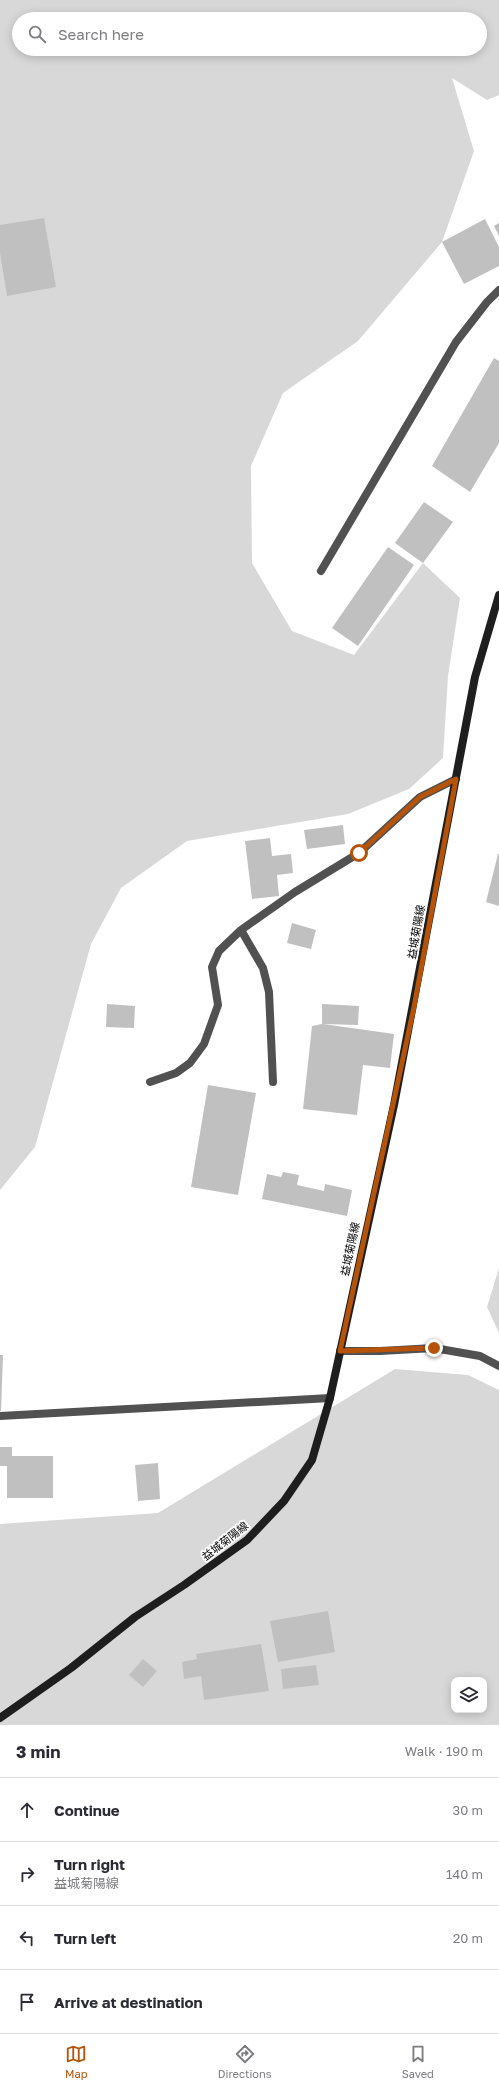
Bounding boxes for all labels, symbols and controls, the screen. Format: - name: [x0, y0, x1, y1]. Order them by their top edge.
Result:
- search box: [12, 12, 487, 56]
- icon: search: [26, 23, 48, 45]
- text: Search here: [58, 25, 144, 43]
- route start: [350, 844, 368, 862]
- street label: 益城菊陽線: [404, 904, 427, 960]
- street label: 益城菊陽線: [337, 1221, 362, 1277]
- route end: [425, 1339, 443, 1357]
- street label: 益城菊陽線: [199, 1519, 250, 1563]
- map controls: [451, 1677, 487, 1713]
- button: layers: [451, 1677, 487, 1713]
- text: 3 min: [16, 1741, 60, 1762]
- text: Walk · 190 m: [405, 1743, 483, 1759]
- icon: ahead: [16, 1799, 38, 1821]
- text: Continue: [54, 1801, 120, 1819]
- text: 30 m: [453, 1802, 483, 1818]
- text: Turn right: [54, 1855, 125, 1873]
- icon: right: [16, 1863, 38, 1885]
- text: 140 m: [446, 1866, 483, 1882]
- text: 益城菊陽線: [54, 1875, 119, 1891]
- icon: left: [16, 1927, 38, 1949]
- text: Turn left: [54, 1929, 116, 1947]
- text: 20 m: [453, 1930, 483, 1946]
- icon: arrive: [16, 1991, 38, 2013]
- text: Arrive at destination: [54, 1993, 203, 2011]
- tab: Map: [65, 2043, 88, 2080]
- tab: Directions: [218, 2043, 272, 2080]
- tab: Saved: [402, 2043, 434, 2080]

